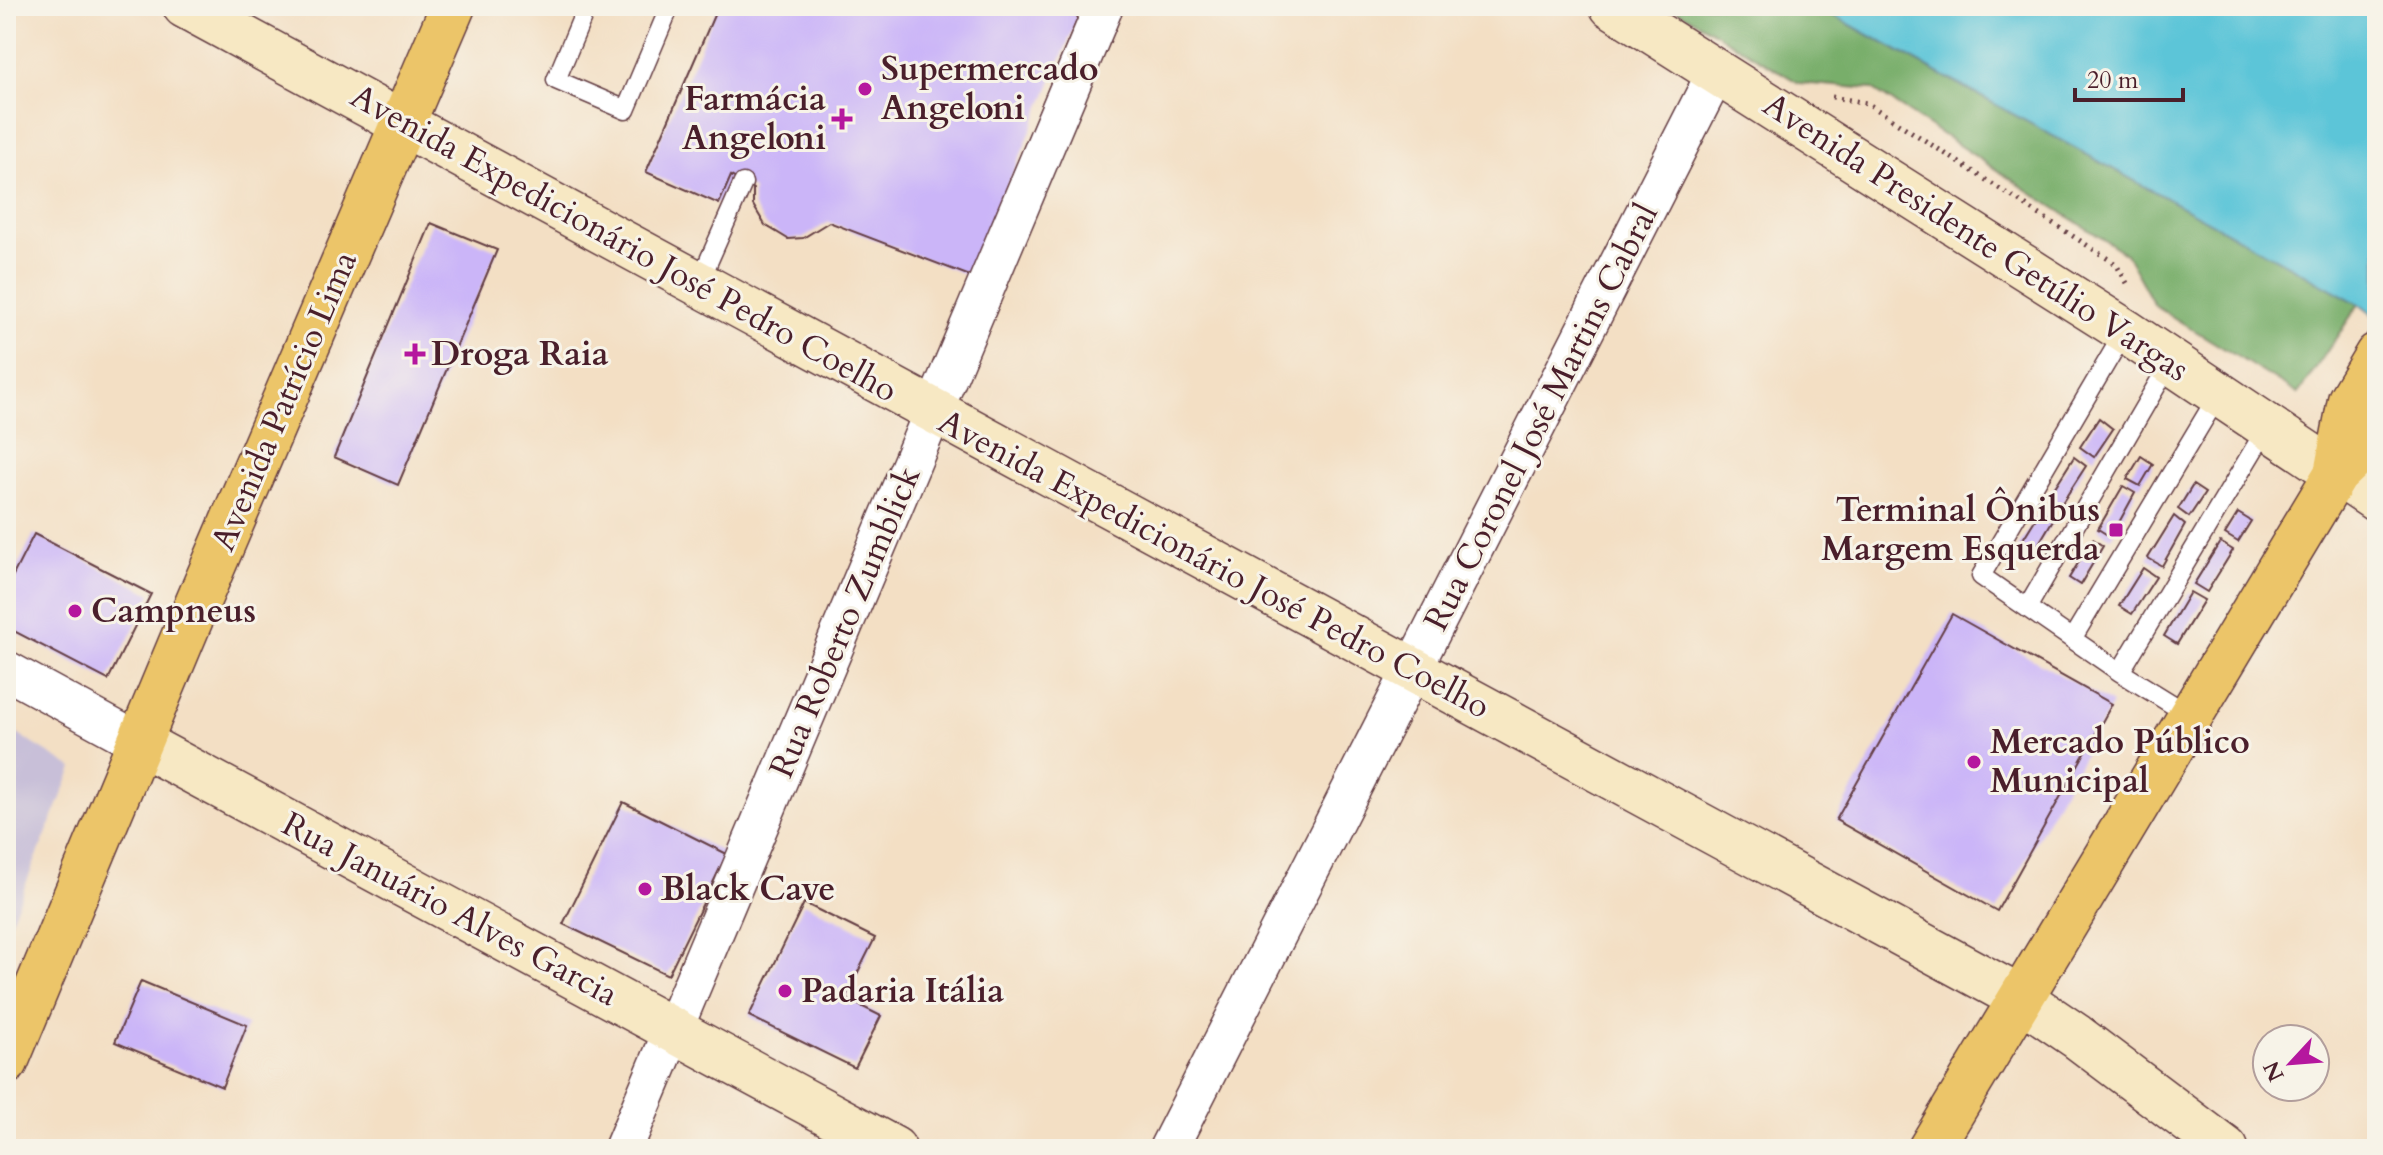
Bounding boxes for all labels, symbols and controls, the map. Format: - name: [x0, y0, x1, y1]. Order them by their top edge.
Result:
- place label: Supermercado Angeloni: [881, 46, 1099, 131]
- scale bar: [2075, 52, 2183, 102]
- text: 20 m: [2087, 64, 2139, 97]
- street label: Avenida Expedicionário José Pedro Coelho: [342, 73, 906, 413]
- place label: Farmácia Angeloni: [682, 76, 826, 161]
- marker: Supermercado Angeloni: [856, 80, 874, 98]
- street label: Avenida Presidente Getúlio Vargas: [1754, 82, 2198, 392]
- marker: Farmácia Angeloni: [833, 110, 851, 128]
- street label: Rua Coronel José Martins Cabral: [1413, 195, 1669, 638]
- street label: Avenida Patrício Lima: [200, 244, 368, 558]
- place label: Droga Raia: [431, 331, 609, 377]
- marker: Droga Raia: [406, 345, 424, 363]
- street label: Avenida Expedicionário José Pedro Coelho: [930, 399, 1498, 729]
- street label: Rua Roberto Zumblick: [759, 458, 932, 785]
- place label: Terminal Ônibus Margem Esquerda: [1821, 486, 2100, 572]
- marker: Terminal Ônibus Margem Esquerda: [2107, 521, 2125, 539]
- place label: Campneus: [91, 588, 256, 634]
- marker: Campneus: [66, 602, 84, 620]
- place label: Mercado Público Municipal: [1990, 719, 2250, 804]
- marker: Mercado Público Municipal: [1965, 753, 1983, 771]
- street label: Rua Januário Alves Garcia: [274, 801, 626, 1017]
- place label: Black Cave: [661, 866, 835, 912]
- marker: Black Cave: [636, 880, 654, 898]
- place label: Padaria Itália: [801, 968, 1004, 1014]
- marker: Padaria Itália: [776, 982, 794, 1000]
- north arrow: [2251, 1023, 2331, 1103]
- text: N: [2256, 1056, 2292, 1086]

